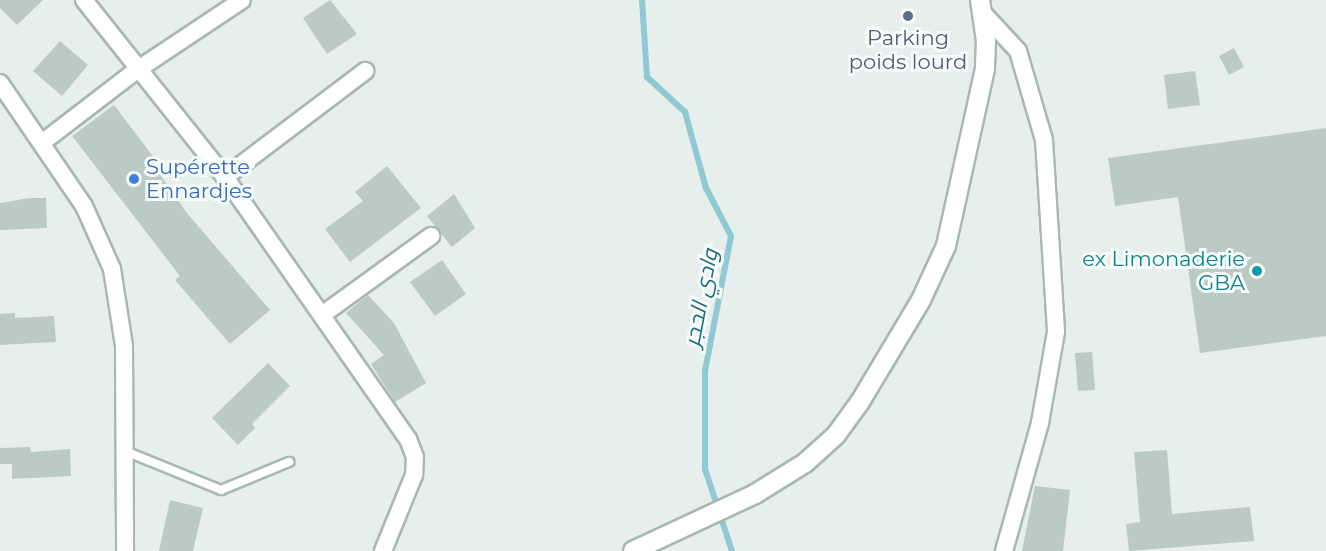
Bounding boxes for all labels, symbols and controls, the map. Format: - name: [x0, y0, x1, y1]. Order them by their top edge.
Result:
- marker: Parking poids lourd: [901, 9, 915, 23]
- place label: Parking poids lourd: [849, 25, 967, 75]
- place label: Supérette Ennardjes: [146, 154, 252, 204]
- marker: Supérette Ennardjes: [127, 172, 141, 186]
- place label: ex Limonaderie GBA: [1082, 246, 1245, 296]
- water label: وادي الحجر: [679, 247, 723, 349]
- marker: ex Limonaderie GBA: [1250, 264, 1264, 278]

